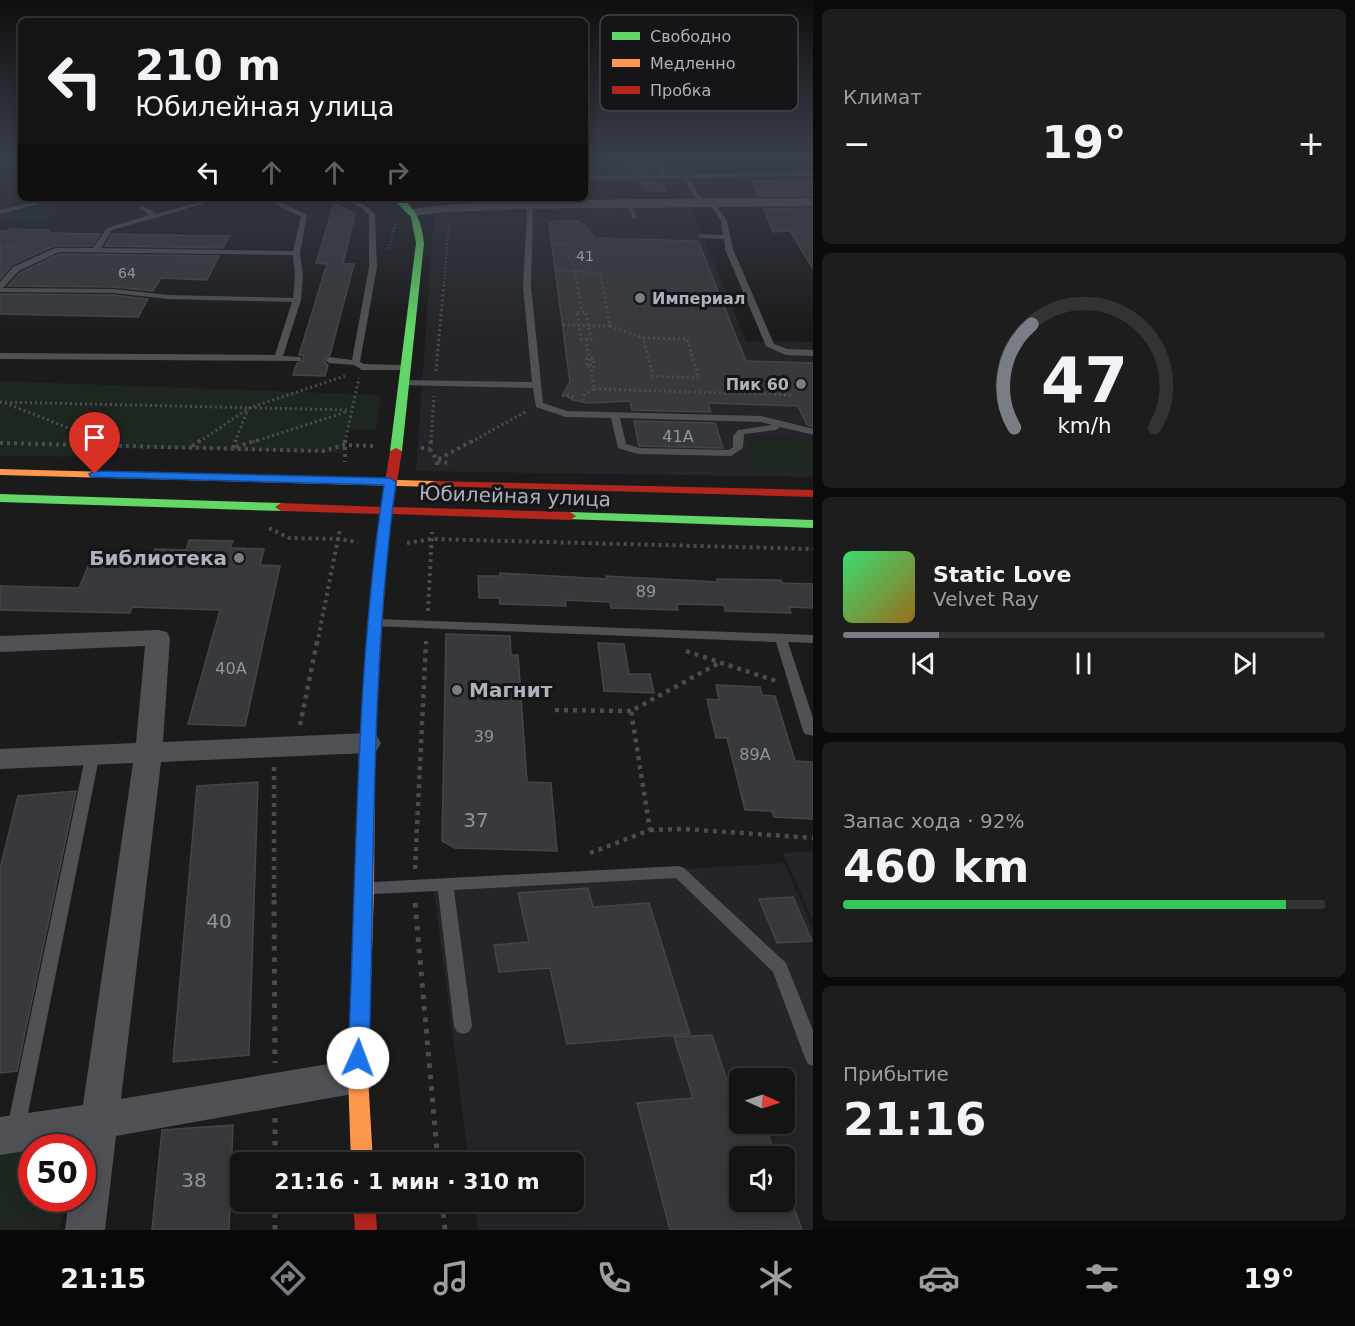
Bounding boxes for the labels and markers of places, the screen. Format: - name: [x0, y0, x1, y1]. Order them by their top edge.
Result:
- place label: Империал: [652, 289, 746, 308]
- marker: Империал: [633, 291, 647, 305]
- place label: Пик 60: [726, 375, 789, 394]
- marker: Пик 60: [794, 377, 808, 391]
- pin: [69, 412, 120, 474]
- place label: Библиотека: [89, 546, 227, 570]
- marker: Библиотека: [232, 551, 246, 565]
- place label: Магнит: [469, 678, 553, 702]
- marker: Магнит: [450, 683, 464, 697]

